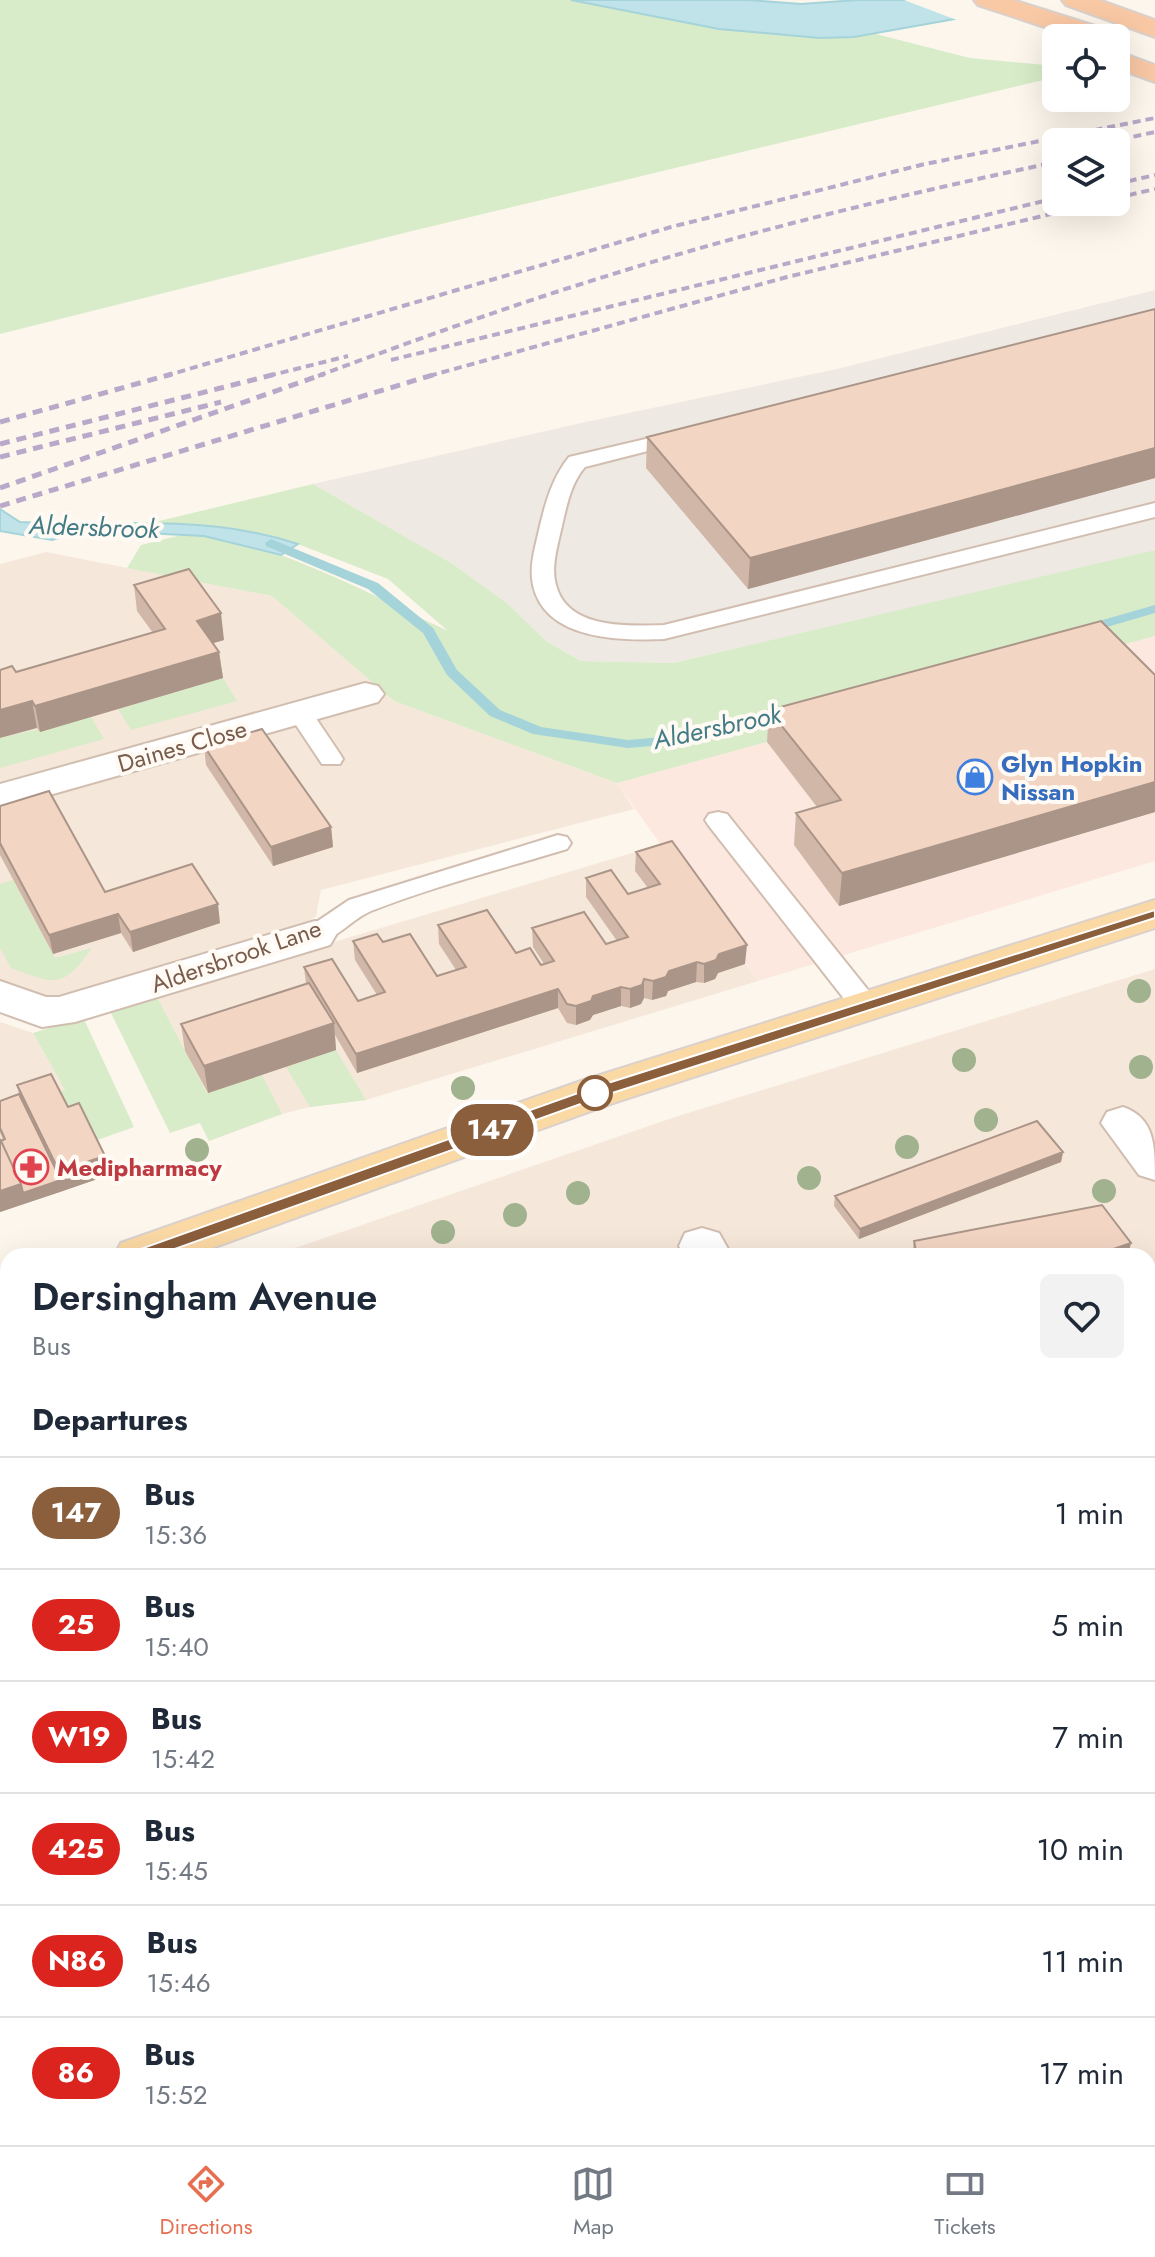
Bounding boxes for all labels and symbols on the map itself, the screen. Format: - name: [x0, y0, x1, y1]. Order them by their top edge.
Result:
- water label: Aldersbrook: [27, 506, 161, 548]
- water label: Aldersbrook: [649, 695, 786, 759]
- street label: Daines Close: [113, 711, 251, 781]
- place label: Glyn Hopkin Nissan: [1001, 746, 1143, 809]
- shop icon: Glyn Hopkin Nissan: [956, 758, 994, 796]
- street label: Aldersbrook Lane: [146, 910, 326, 1002]
- unlabelled marker: [578, 1076, 612, 1110]
- line badge: 147: [446, 1104, 538, 1156]
- pharmacy icon: Medipharmacy: [12, 1148, 50, 1186]
- place label: Medipharmacy: [57, 1150, 222, 1185]

